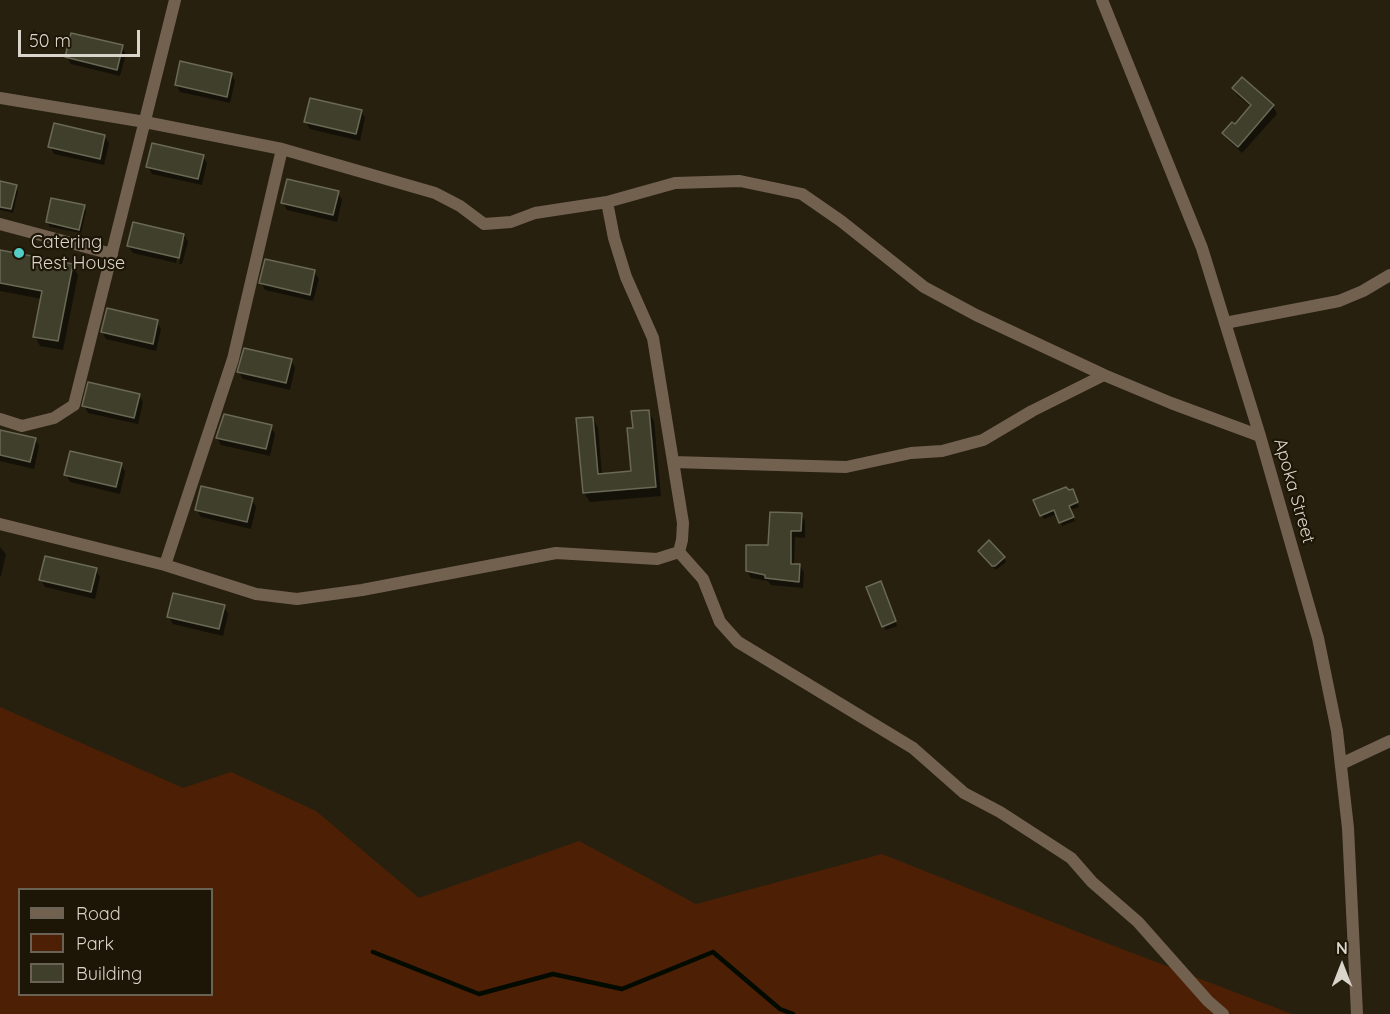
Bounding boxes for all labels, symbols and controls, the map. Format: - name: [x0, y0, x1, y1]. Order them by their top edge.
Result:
- scale bar: [21, 18, 142, 56]
- text: 50 m: [29, 29, 71, 52]
- place label: Catering Rest House: [31, 232, 125, 274]
- marker: Catering Rest House: [12, 246, 26, 260]
- street label: Apoka Street: [1269, 436, 1319, 546]
- legend: [18, 888, 213, 996]
- text: Road: [76, 902, 121, 925]
- text: Park: [76, 932, 114, 955]
- north arrow: [1312, 936, 1372, 996]
- text: N: [1336, 938, 1348, 958]
- text: Building: [76, 962, 142, 985]

